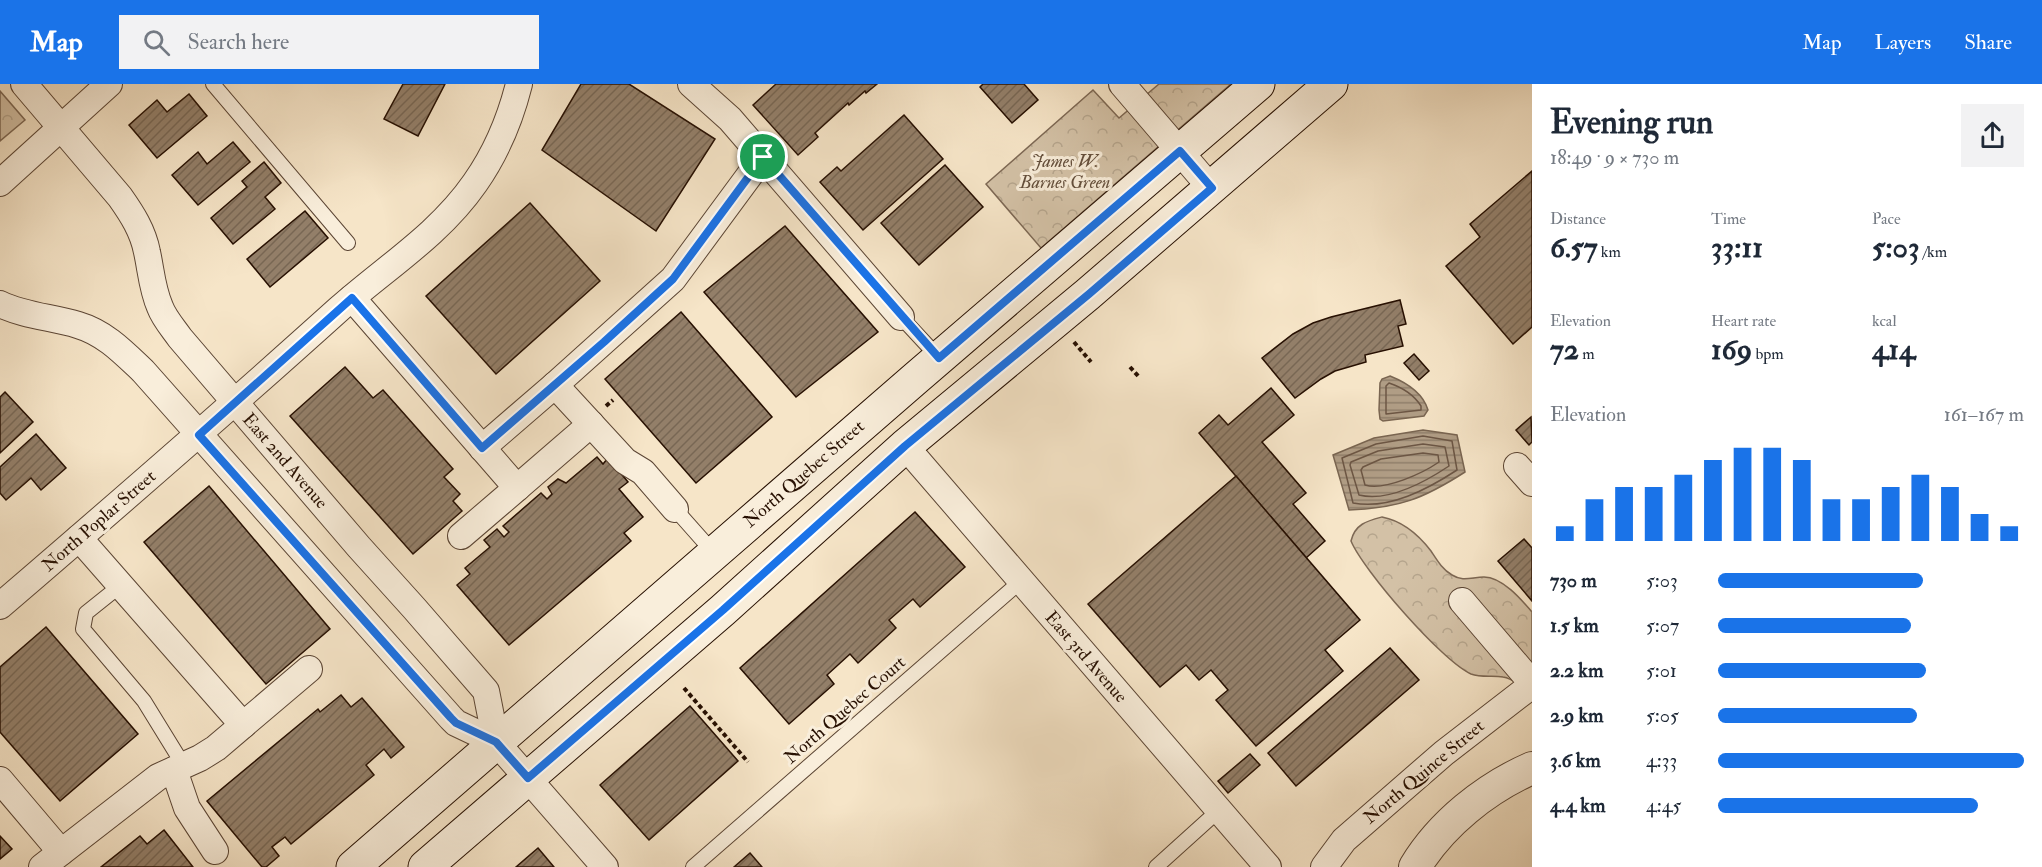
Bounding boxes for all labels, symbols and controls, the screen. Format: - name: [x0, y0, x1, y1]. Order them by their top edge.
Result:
- search box: [119, 15, 539, 69]
- text: Map: [30, 25, 83, 60]
- icon: search: [140, 26, 173, 59]
- text: Search here: [188, 28, 289, 56]
- text: Map: [1802, 29, 1842, 56]
- text: Layers: [1875, 29, 1931, 56]
- text: Share: [1964, 29, 2012, 56]
- text: Evening run: [1550, 102, 1713, 143]
- button: share: [1961, 104, 2024, 167]
- pin: [737, 131, 788, 182]
- icon: arrive: [746, 140, 779, 173]
- text: 18:49 · 9 × 730 m: [1550, 145, 1679, 170]
- park label: James W. Barnes Green: [1019, 150, 1110, 194]
- text: Distance: [1550, 209, 1606, 229]
- text: Time: [1711, 209, 1746, 229]
- text: Pace: [1872, 209, 1901, 229]
- text: 6.57: [1550, 229, 1597, 266]
- text: 33:11: [1711, 229, 1763, 266]
- text: 5:03: [1872, 229, 1920, 266]
- text: km: [1597, 242, 1621, 262]
- text: /km: [1920, 242, 1947, 262]
- text: Elevation: [1550, 311, 1611, 331]
- text: Heart rate: [1711, 311, 1776, 331]
- text: kcal: [1872, 311, 1897, 331]
- text: 72: [1550, 331, 1579, 368]
- text: 169: [1711, 331, 1752, 368]
- text: 414: [1872, 331, 1915, 368]
- text: m: [1579, 344, 1595, 364]
- text: bpm: [1752, 344, 1784, 364]
- text: Elevation: [1550, 402, 1626, 427]
- text: 161–167 m: [1944, 402, 2024, 427]
- street label: East 2nd Avenue: [237, 408, 333, 514]
- street label: North Quebec Street: [739, 415, 869, 533]
- street label: North Poplar Street: [37, 465, 161, 577]
- text: 730 m: [1550, 568, 1597, 593]
- text: 5:03: [1646, 568, 1678, 593]
- street label: East 3rd Avenue: [1040, 606, 1133, 708]
- text: 1.5 km: [1550, 613, 1599, 638]
- text: 5:07: [1646, 613, 1679, 638]
- street label: North Quebec Court: [780, 651, 911, 769]
- text: 2.2 km: [1550, 658, 1603, 683]
- text: 5:01: [1646, 658, 1677, 683]
- text: 2.9 km: [1550, 703, 1604, 728]
- text: 5:05: [1646, 703, 1679, 728]
- street label: North Quince Street: [1359, 715, 1489, 829]
- text: 3.6 km: [1550, 748, 1601, 773]
- text: 4:33: [1646, 748, 1677, 773]
- text: 4.4 km: [1550, 793, 1605, 818]
- text: 4:45: [1646, 793, 1681, 818]

